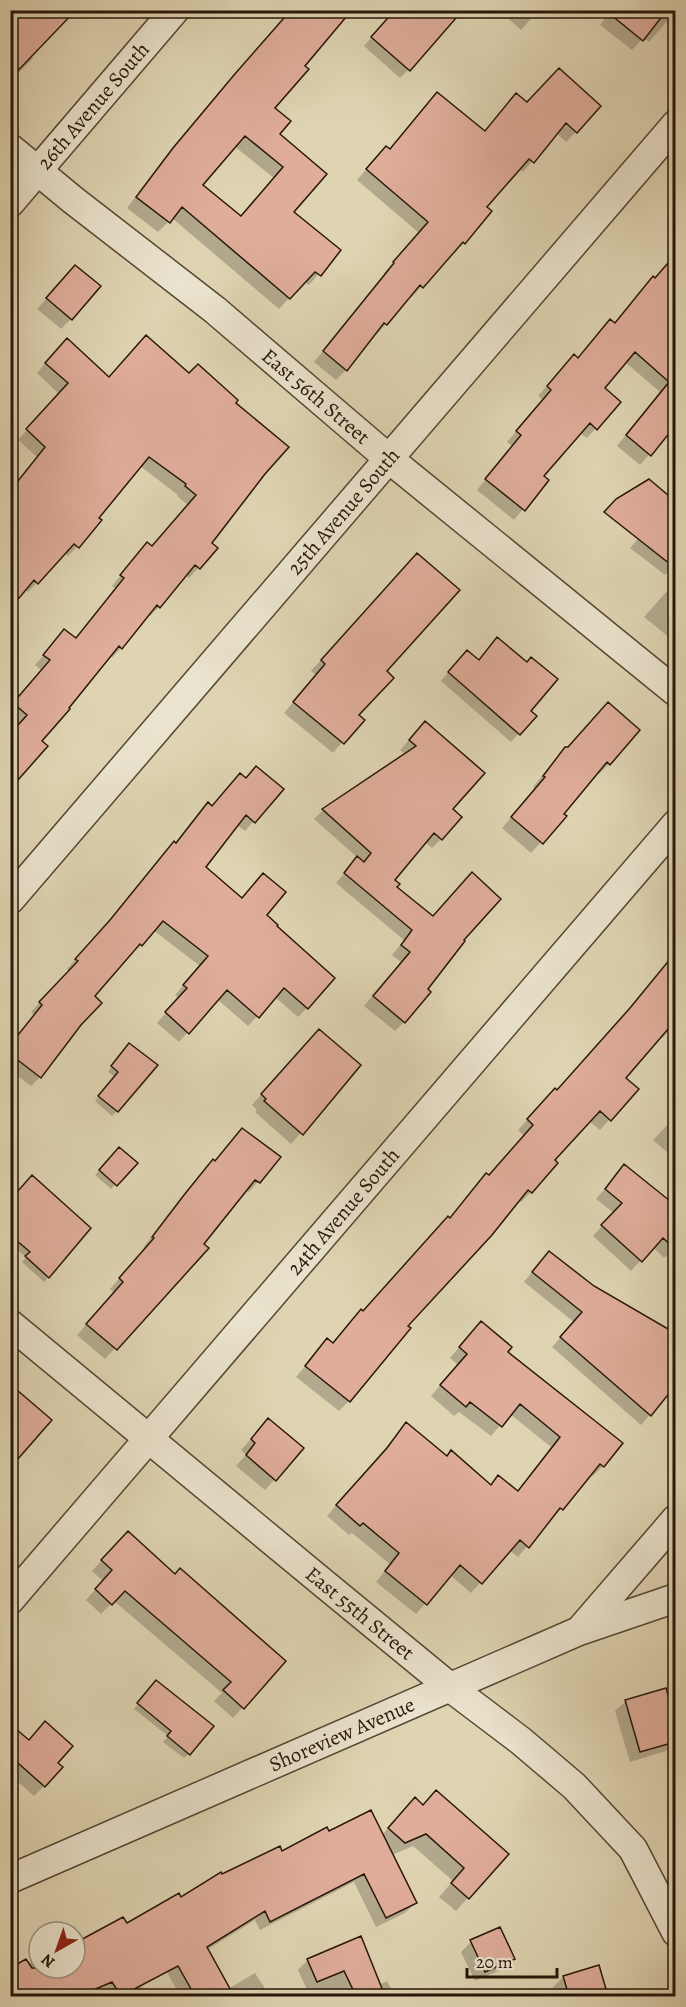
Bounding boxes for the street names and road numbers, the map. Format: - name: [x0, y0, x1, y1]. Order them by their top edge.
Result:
- street label: 26th Avenue South: [31, 36, 156, 175]
- street label: East 56th Street: [256, 342, 376, 451]
- street label: 25th Avenue South: [281, 442, 406, 581]
- street label: 24th Avenue South: [281, 1142, 406, 1281]
- street label: East 55th Street: [300, 1560, 420, 1666]
- street label: Shoreview Avenue: [265, 1690, 419, 1778]

